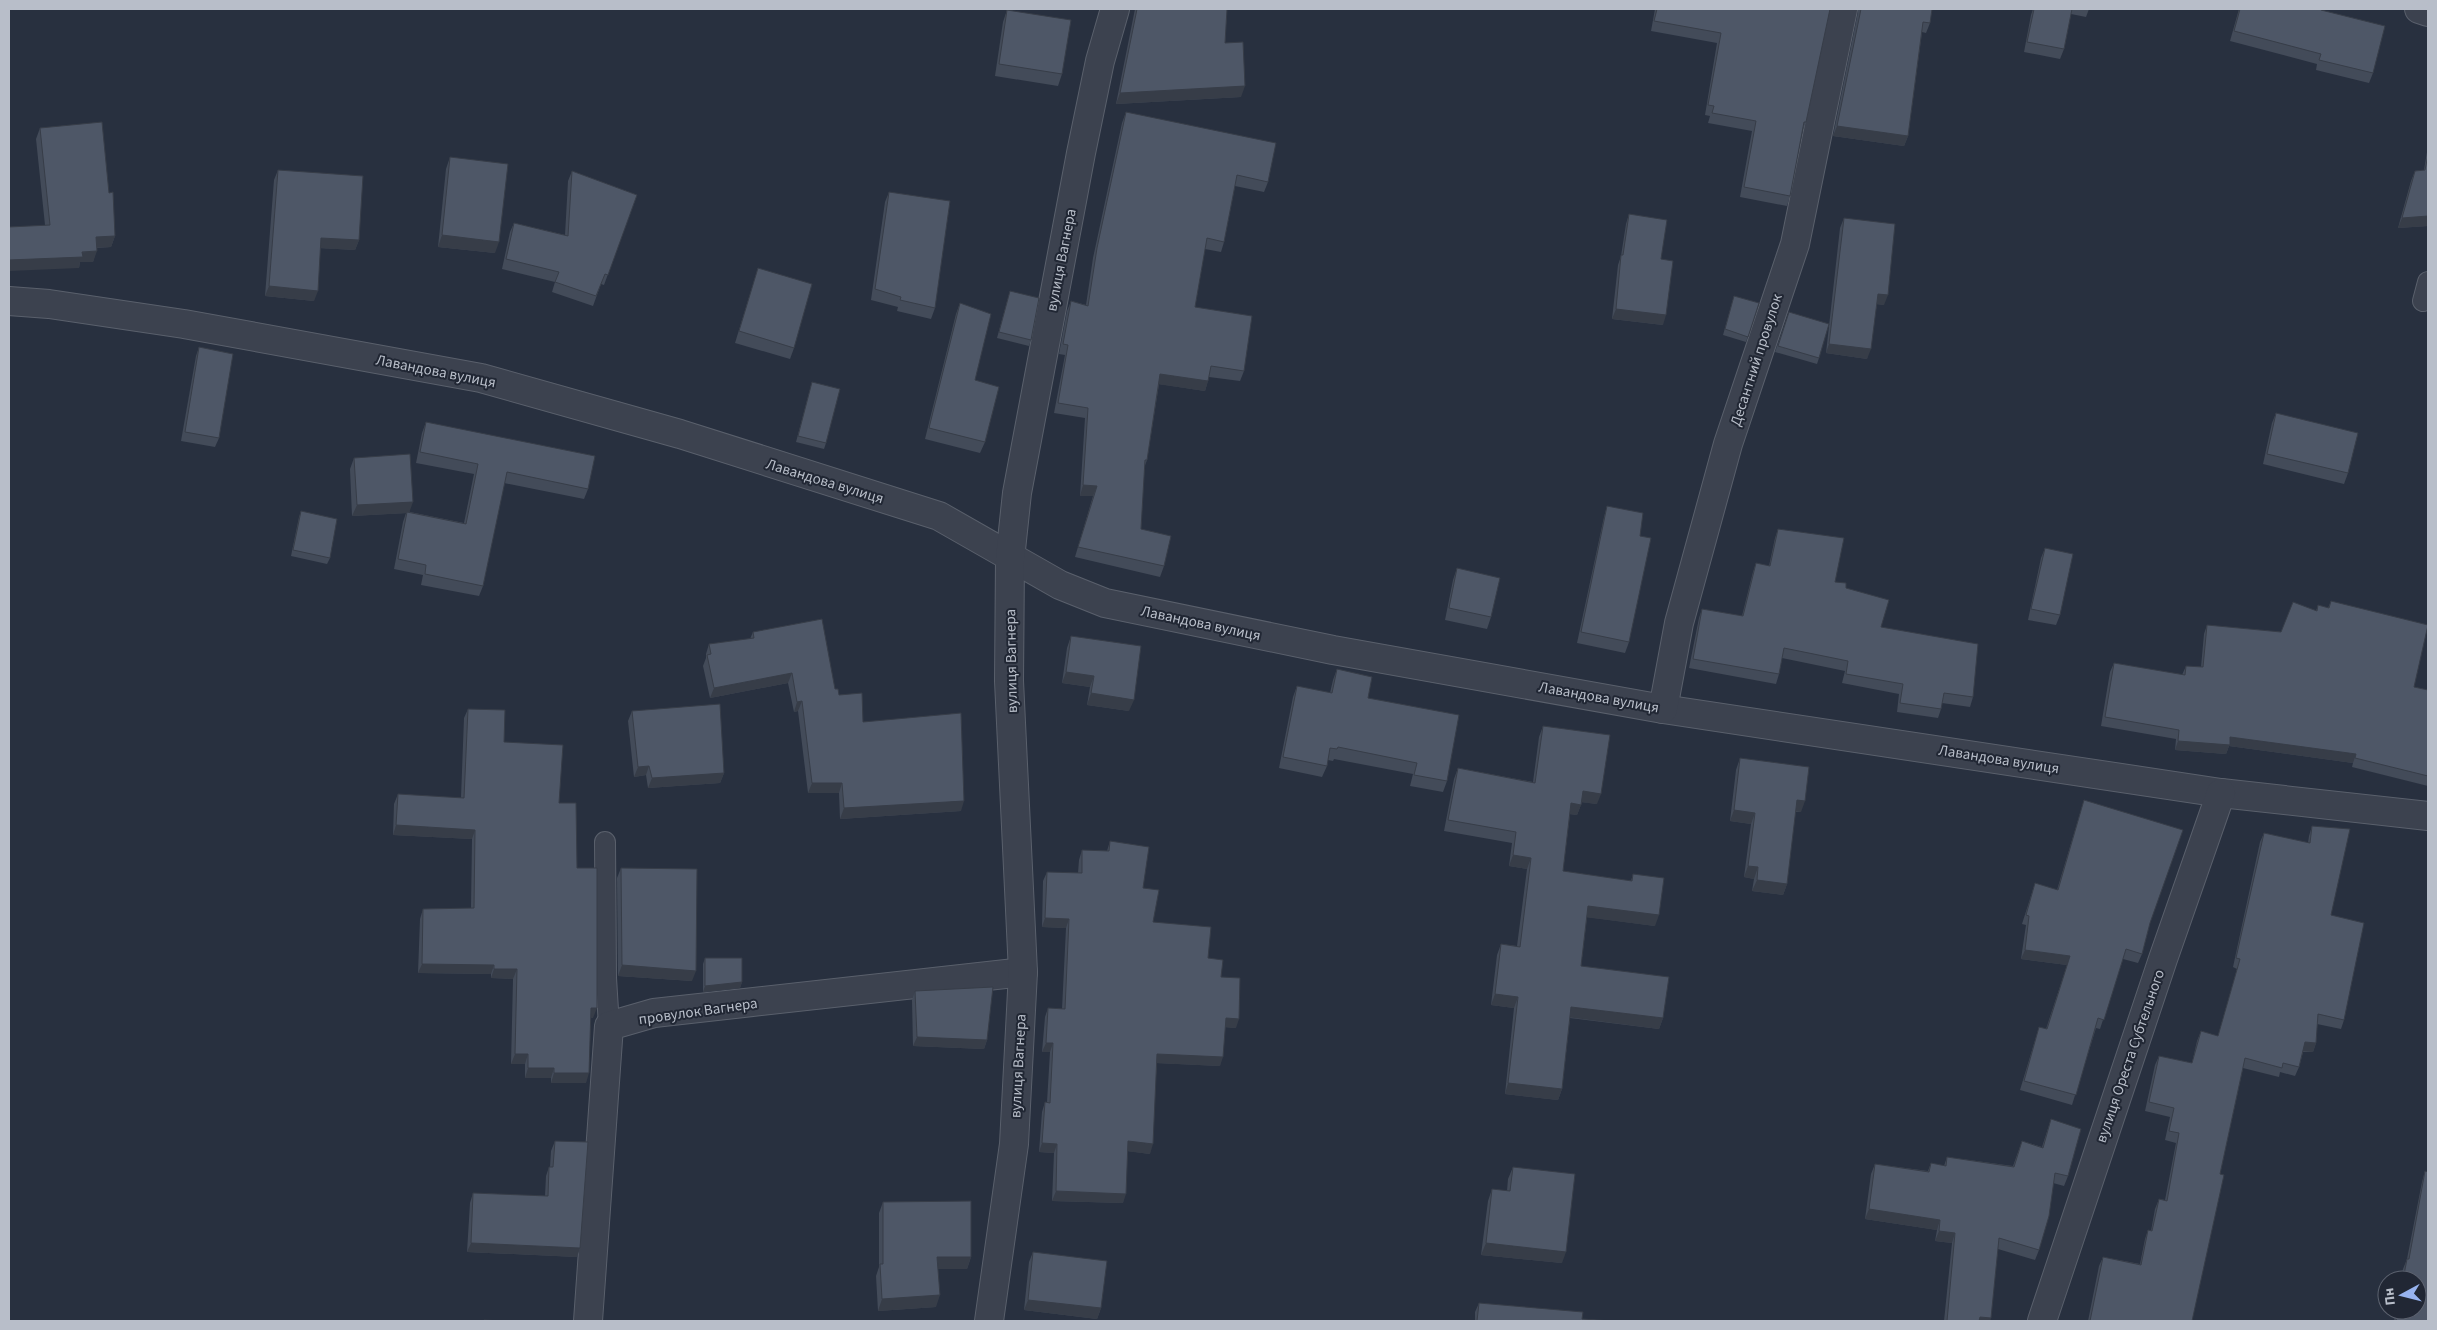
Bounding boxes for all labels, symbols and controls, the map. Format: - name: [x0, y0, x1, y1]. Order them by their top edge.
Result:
- street label: вулиця Вагнера: [1041, 207, 1082, 313]
- street label: Десантний провулок: [1725, 291, 1788, 429]
- street label: Лавандова вулиця: [374, 350, 498, 393]
- street label: Лавандова вулиця: [763, 454, 886, 509]
- street label: Лавандова вулиця: [1139, 601, 1263, 646]
- street label: вулиця Вагнера: [1000, 609, 1023, 713]
- street label: Лавандова вулиця: [1537, 677, 1661, 718]
- street label: Лавандова вулиця: [1937, 740, 2061, 779]
- street label: вулиця Ореста Субтельного: [2091, 967, 2170, 1146]
- street label: провулок Вагнера: [637, 993, 759, 1030]
- street label: вулиця Вагнера: [1005, 1014, 1032, 1119]
- north arrow: [2377, 1270, 2427, 1320]
- text: Пн: [2379, 1287, 2401, 1306]

